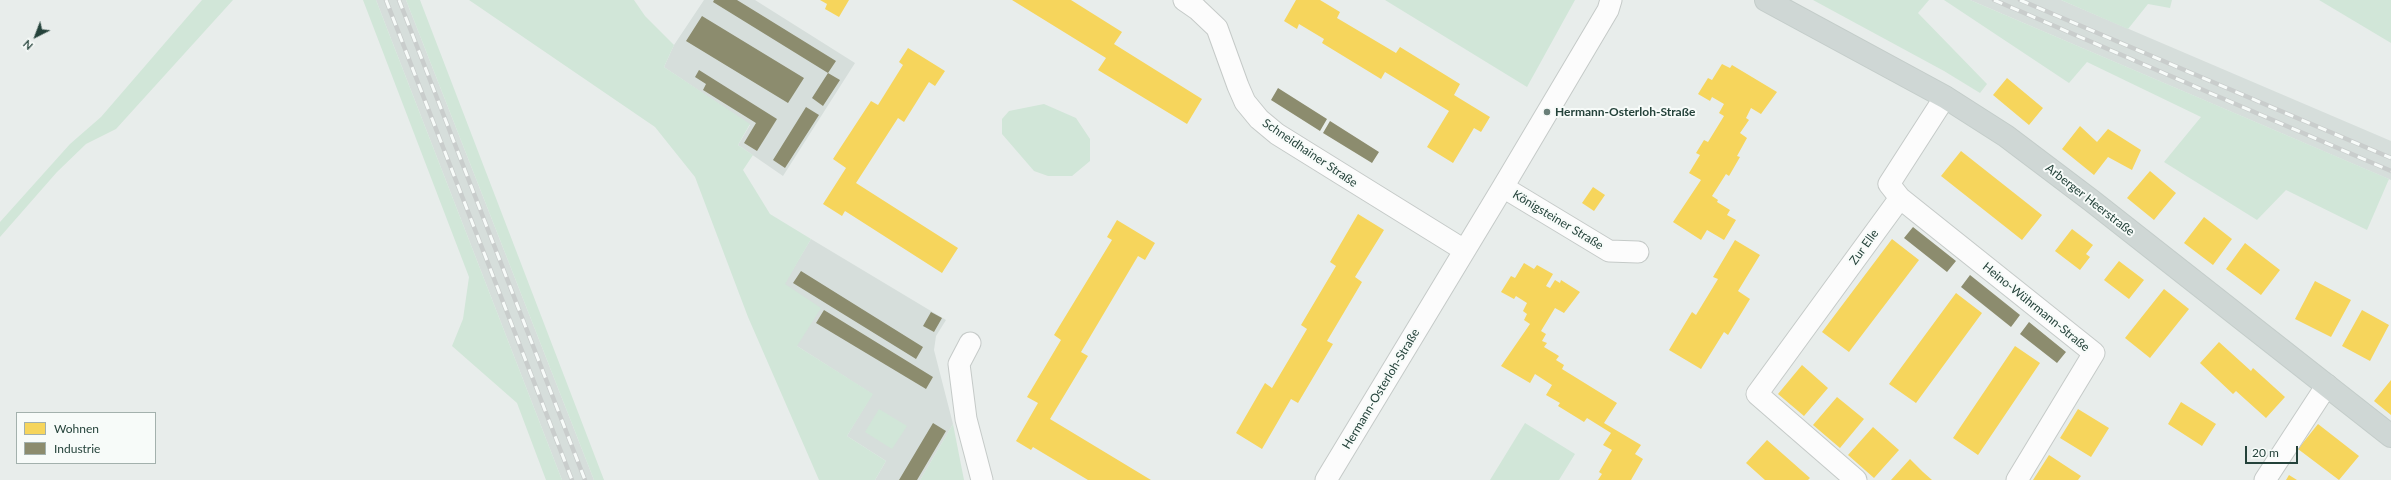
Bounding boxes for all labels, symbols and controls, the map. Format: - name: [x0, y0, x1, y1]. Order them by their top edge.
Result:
- north arrow: [16, 16, 56, 56]
- text: N: [20, 38, 35, 53]
- place label: Hermann-Osterloh-Straße: [1555, 105, 1695, 119]
- marker: Hermann-Osterloh-Straße: [1542, 107, 1552, 117]
- street label: Schneidhainer Straße: [1260, 116, 1360, 190]
- street label: Arberger Heerstraße: [2043, 161, 2137, 239]
- street label: Königsteiner Straße: [1510, 187, 1606, 253]
- street label: Zur Elle: [1846, 227, 1882, 267]
- street label: Heino-Wührmann-Straße: [1980, 259, 2092, 355]
- street label: Hermann-Osterloh-Straße: [1339, 326, 1423, 452]
- legend: [16, 412, 156, 464]
- text: Wohnen: [54, 421, 99, 436]
- scale bar: [2247, 438, 2300, 464]
- text: Industrie: [54, 441, 100, 456]
- text: 20 m: [2252, 445, 2279, 460]

